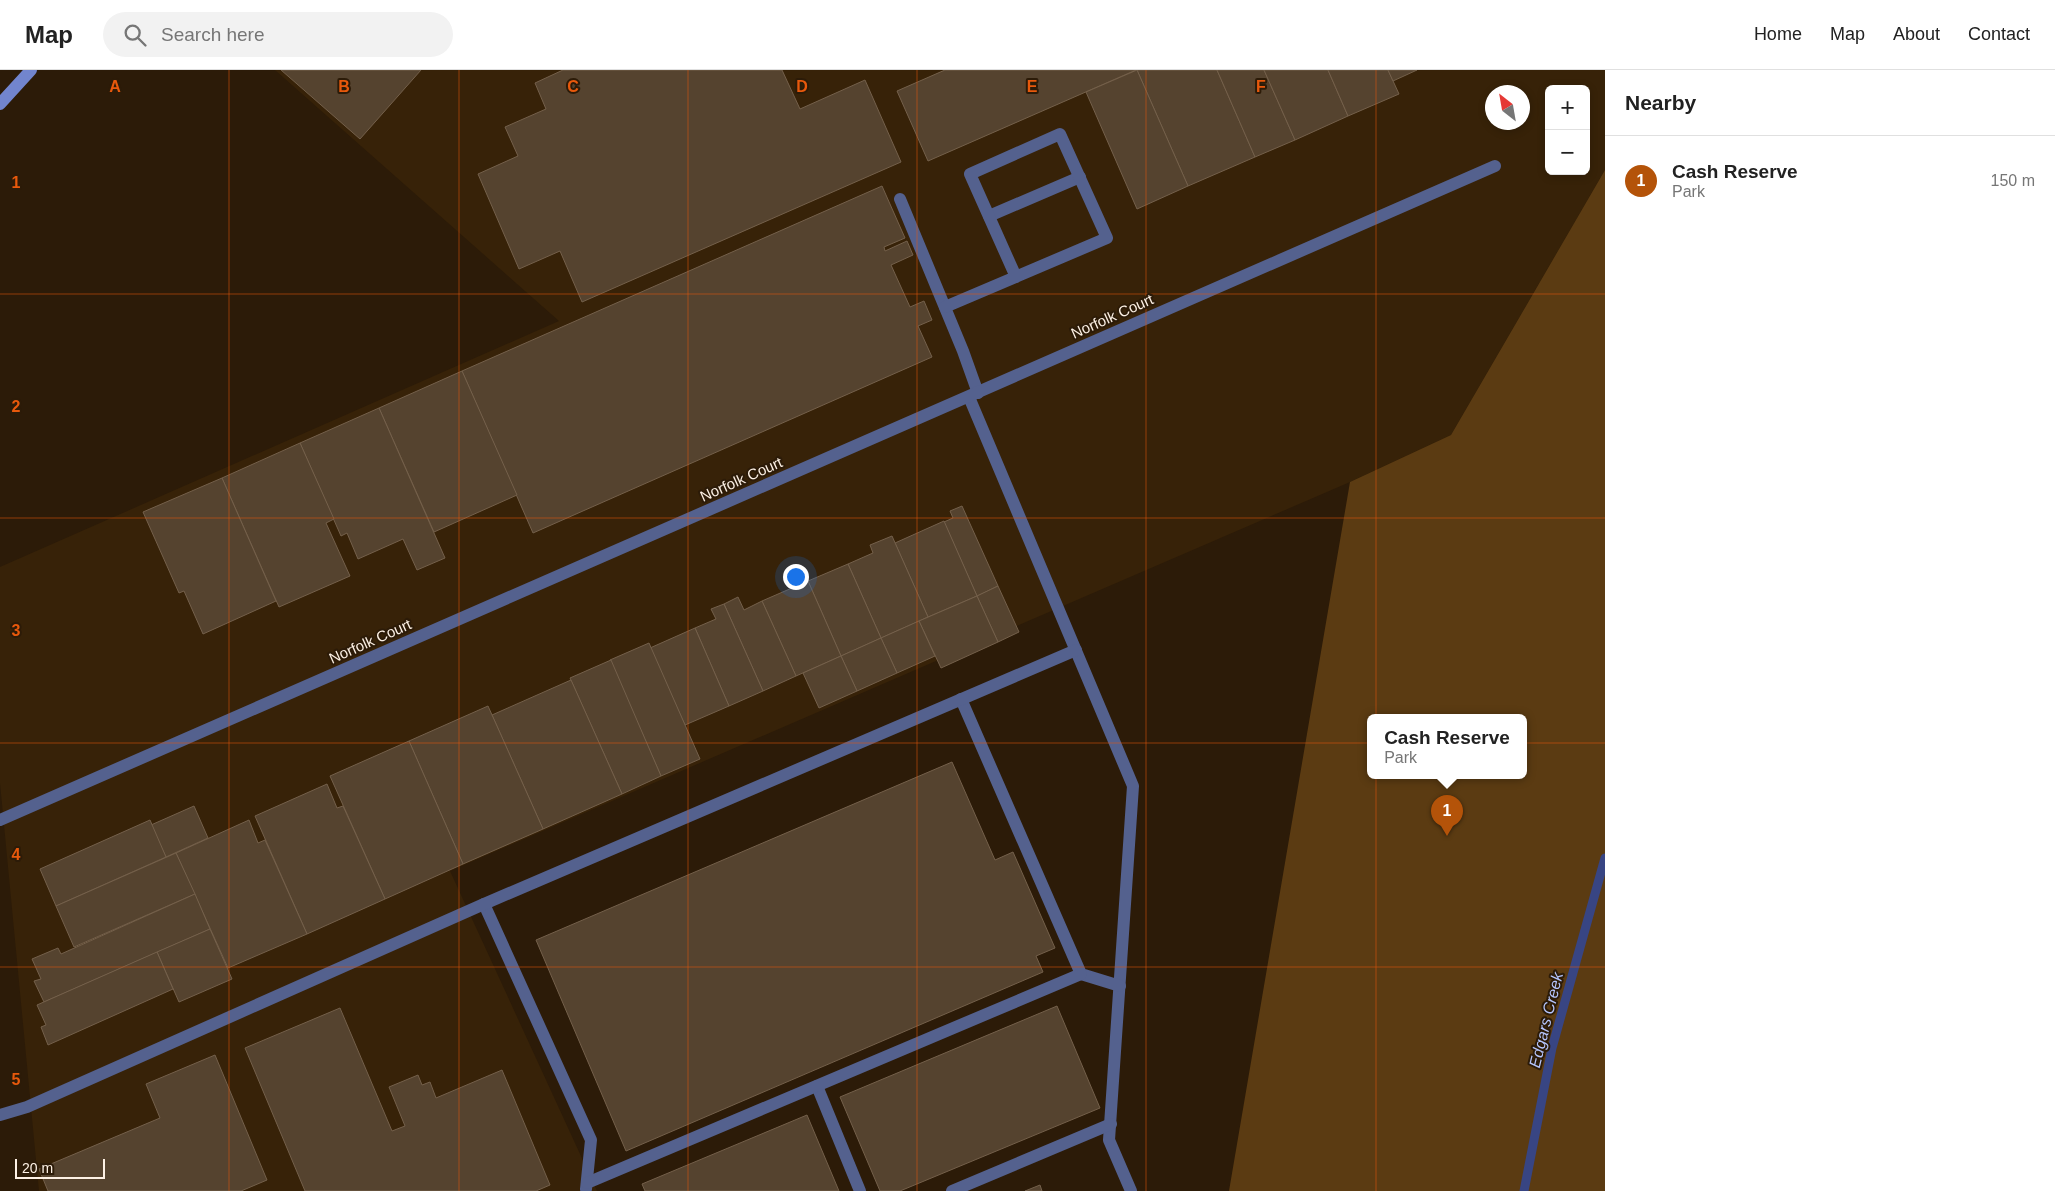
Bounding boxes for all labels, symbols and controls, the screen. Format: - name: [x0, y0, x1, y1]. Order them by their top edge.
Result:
- search box: [103, 12, 453, 57]
- text: Map: [25, 21, 73, 48]
- icon: search: [121, 21, 149, 49]
- text: Search here: [161, 24, 265, 45]
- text: Home: [1754, 24, 1802, 44]
- text: Map: [1830, 24, 1865, 44]
- text: About: [1893, 24, 1940, 44]
- text: Contact: [1968, 24, 2030, 44]
- text: A: [109, 78, 121, 95]
- text: B: [338, 78, 350, 95]
- text: C: [567, 78, 579, 95]
- text: D: [796, 78, 808, 95]
- text: E: [1027, 78, 1038, 95]
- text: F: [1256, 78, 1266, 95]
- north arrow: [1485, 85, 1530, 130]
- map controls: [1545, 85, 1590, 175]
- button: +: [1545, 85, 1590, 130]
- text: Nearby: [1625, 91, 1696, 114]
- button: −: [1545, 130, 1590, 175]
- text: Cash Reserve: [1672, 161, 1798, 182]
- text: 1: [1637, 172, 1645, 189]
- text: 150 m: [1991, 172, 2035, 189]
- text: 1: [12, 174, 21, 191]
- text: Park: [1672, 183, 1705, 200]
- street label: Norfolk Court: [1068, 290, 1157, 342]
- text: 2: [12, 398, 21, 415]
- street label: Norfolk Court: [697, 453, 786, 505]
- your location: [783, 564, 809, 590]
- street label: Norfolk Court: [326, 615, 415, 667]
- text: 3: [12, 622, 21, 639]
- popup: [1367, 714, 1527, 779]
- text: Cash Reserve: [1384, 727, 1510, 748]
- text: Park: [1384, 749, 1417, 766]
- pin: 1: [1431, 795, 1463, 836]
- text: 4: [12, 846, 21, 863]
- water label: Edgars Creek: [1526, 970, 1566, 1070]
- text: 5: [12, 1071, 21, 1088]
- scale bar: [15, 1156, 105, 1179]
- text: 20 m: [22, 1160, 53, 1176]

